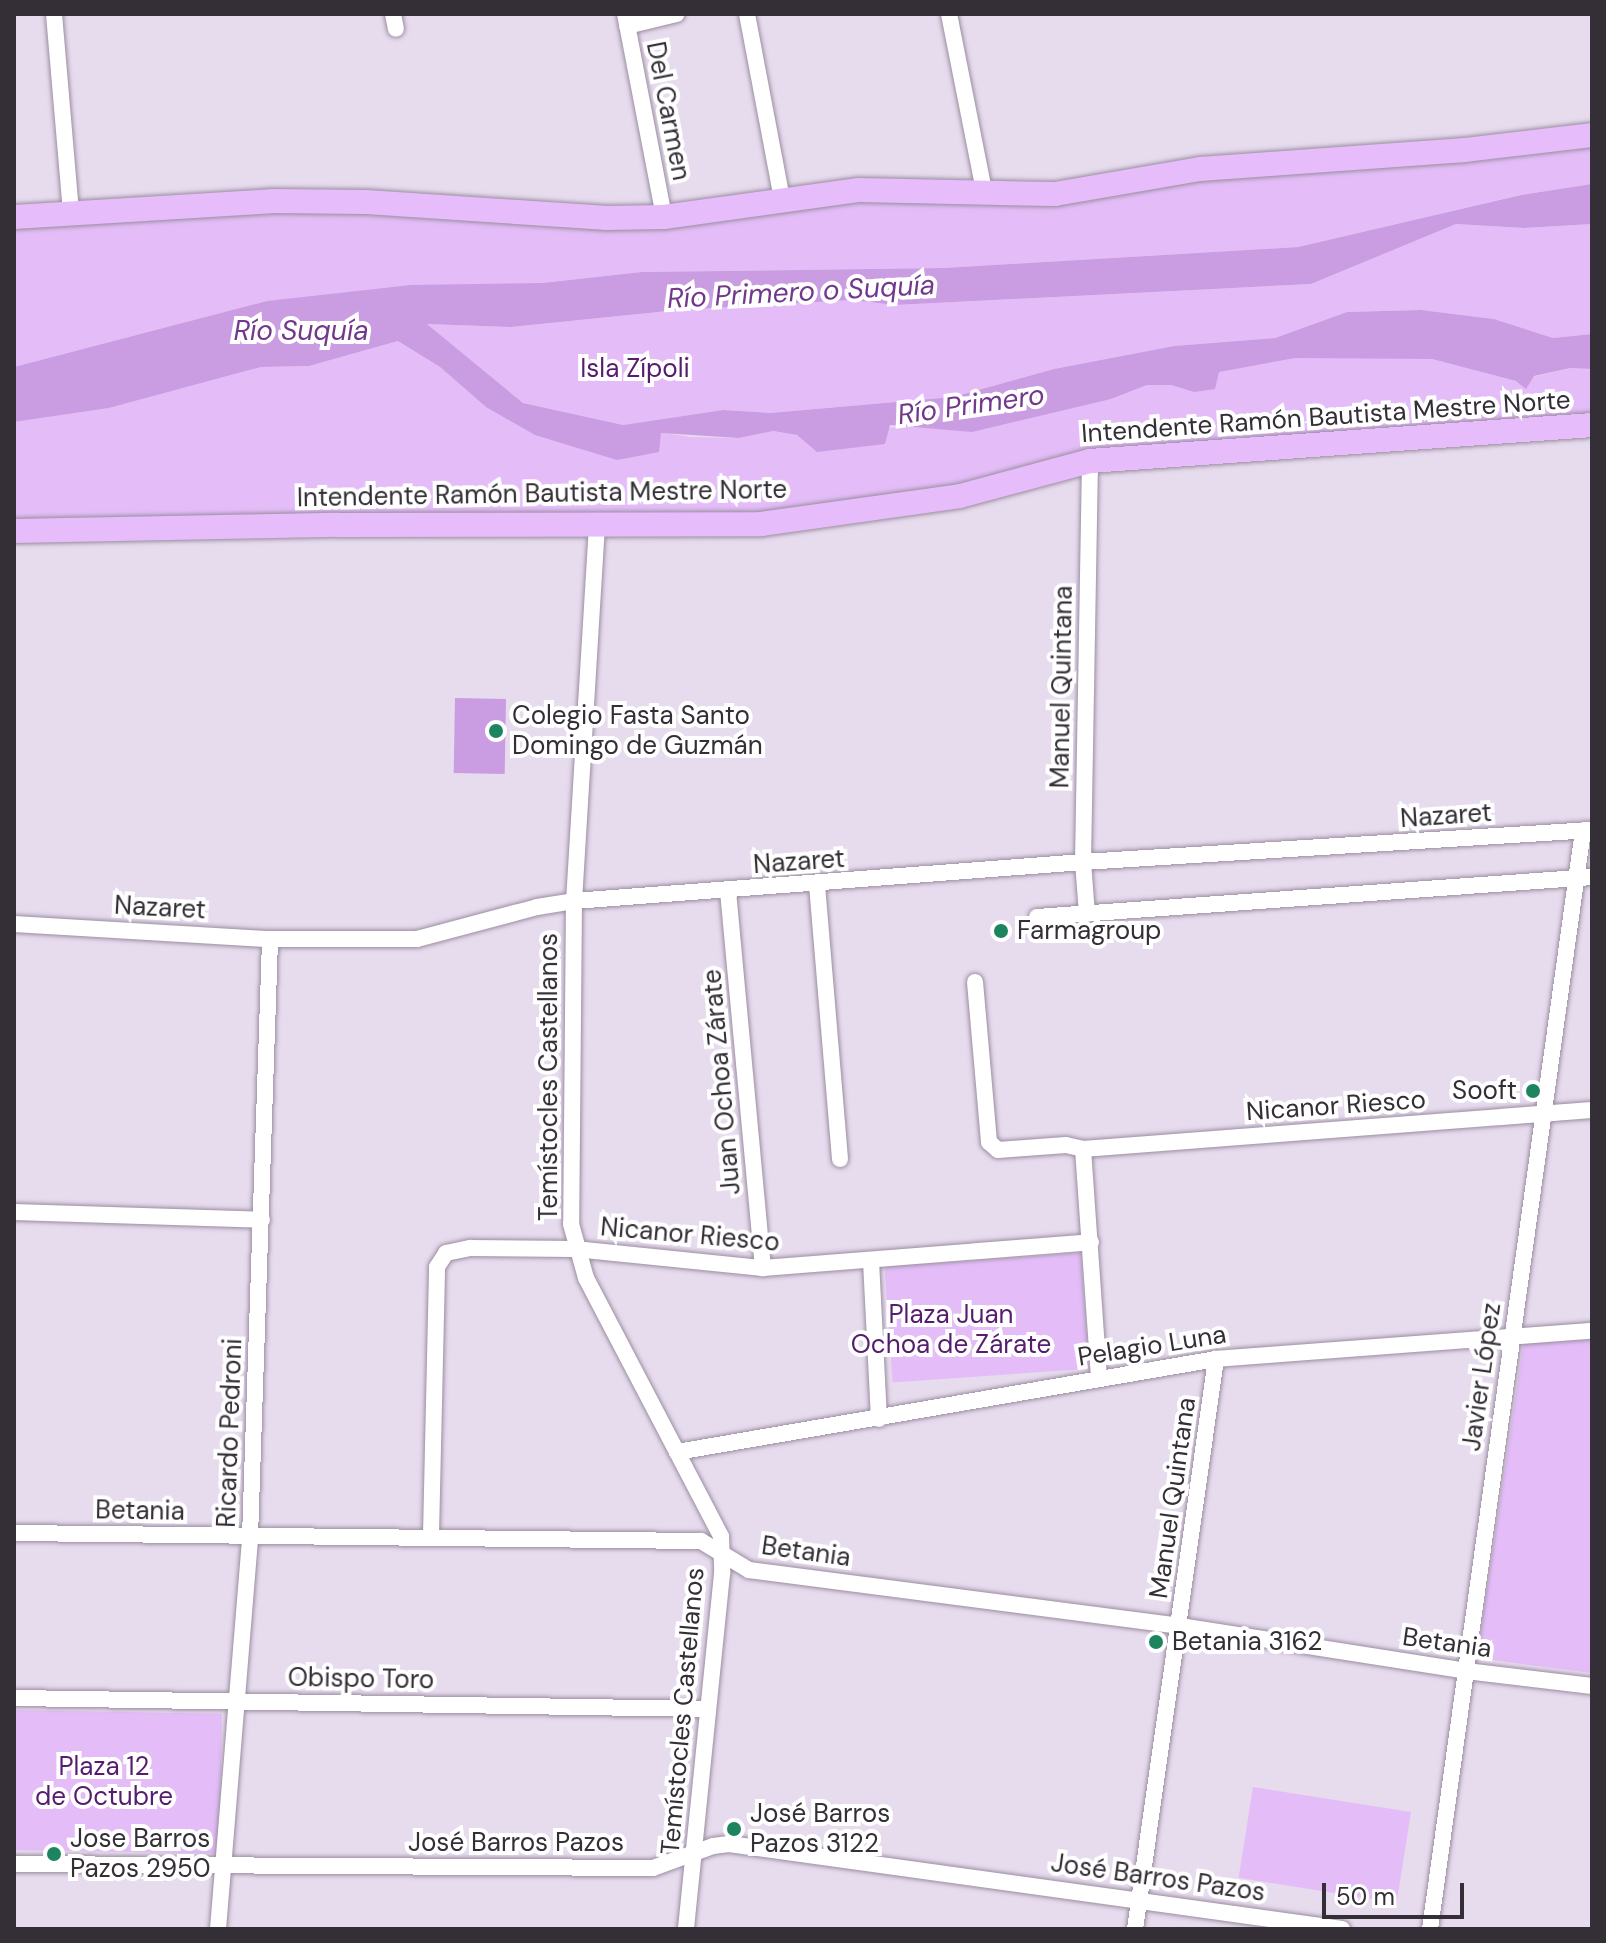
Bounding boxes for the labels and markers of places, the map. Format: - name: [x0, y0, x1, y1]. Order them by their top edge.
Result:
- place label: Colegio Fasta Santo Domingo de Guzmán: [512, 700, 763, 762]
- marker: Colegio Fasta Santo Domingo de Guzmán: [487, 722, 505, 740]
- place label: Farmagroup: [1017, 915, 1161, 947]
- marker: Farmagroup: [992, 922, 1010, 940]
- place label: Sooft: [1452, 1075, 1517, 1107]
- marker: Sooft: [1524, 1082, 1542, 1100]
- place label: Betania 3162: [1172, 1626, 1322, 1658]
- marker: Betania 3162: [1147, 1633, 1165, 1651]
- place label: José Barros Pazos 3122: [750, 1798, 890, 1860]
- marker: José Barros Pazos 3122: [725, 1820, 743, 1838]
- place label: Jose Barros Pazos 2950: [70, 1823, 211, 1884]
- marker: Jose Barros Pazos 2950: [45, 1845, 63, 1863]

